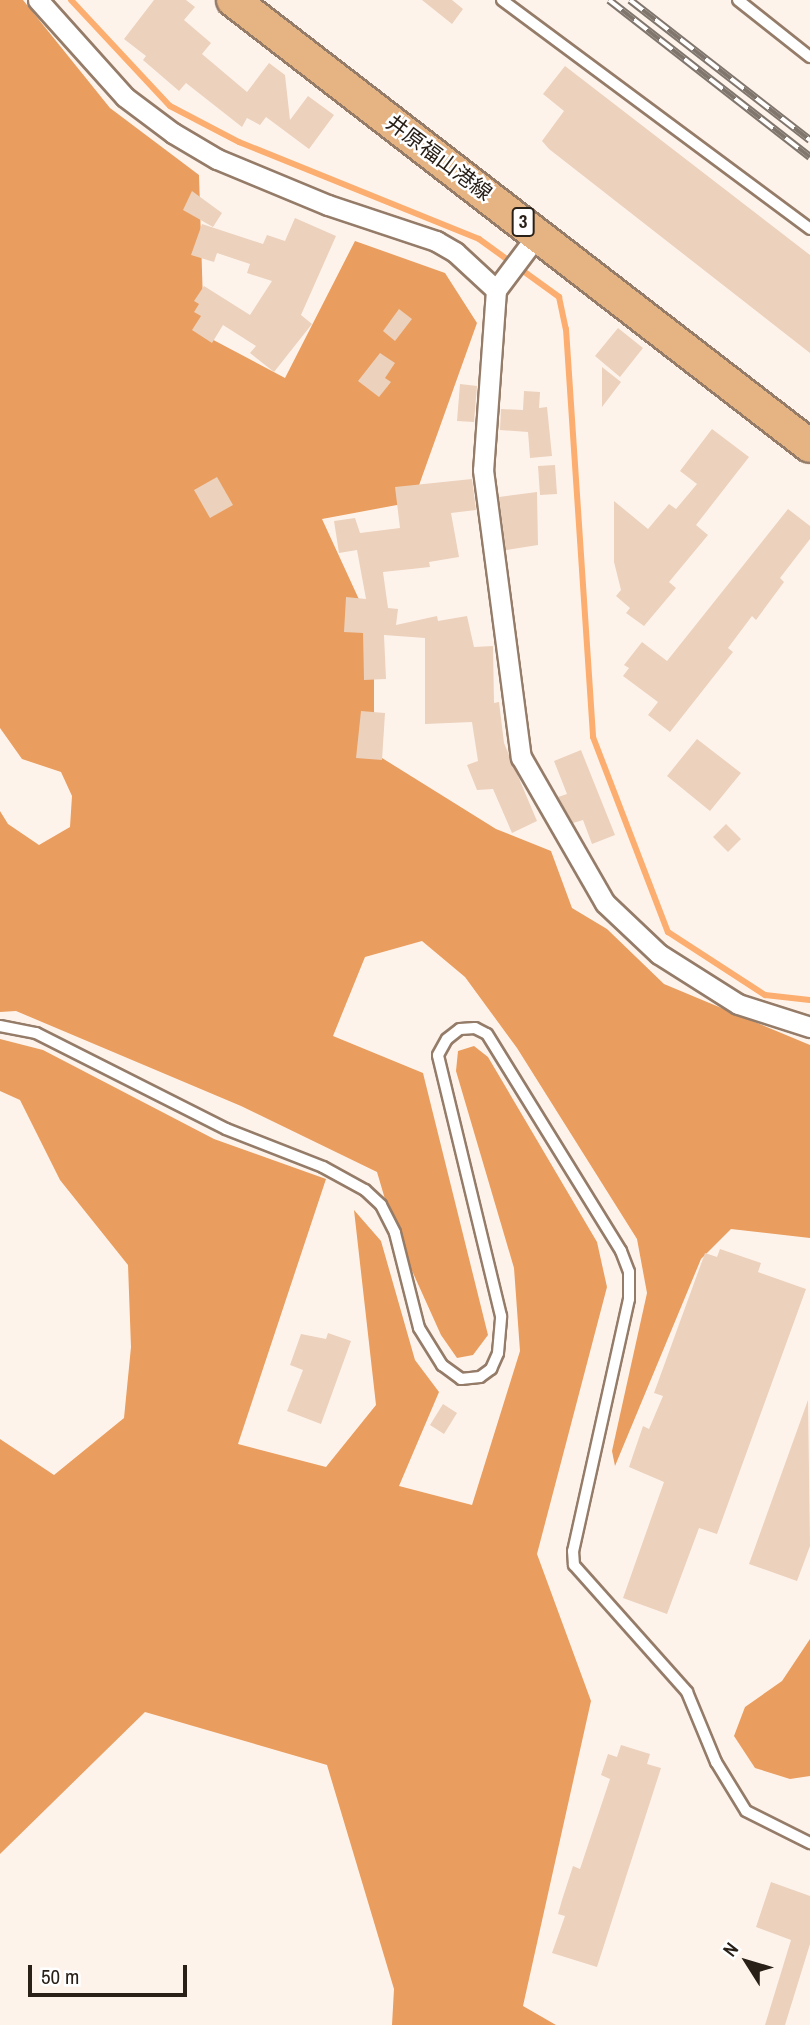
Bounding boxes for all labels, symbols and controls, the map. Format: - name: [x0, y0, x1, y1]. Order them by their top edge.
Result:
- street label: 井原福山港線: [381, 110, 497, 206]
- road number: 3: [511, 206, 535, 238]
- north arrow: [712, 1927, 782, 1997]
- text: N: [716, 1937, 744, 1962]
- scale bar: [32, 1952, 191, 1996]
- text: 50 m: [41, 1962, 79, 1991]

